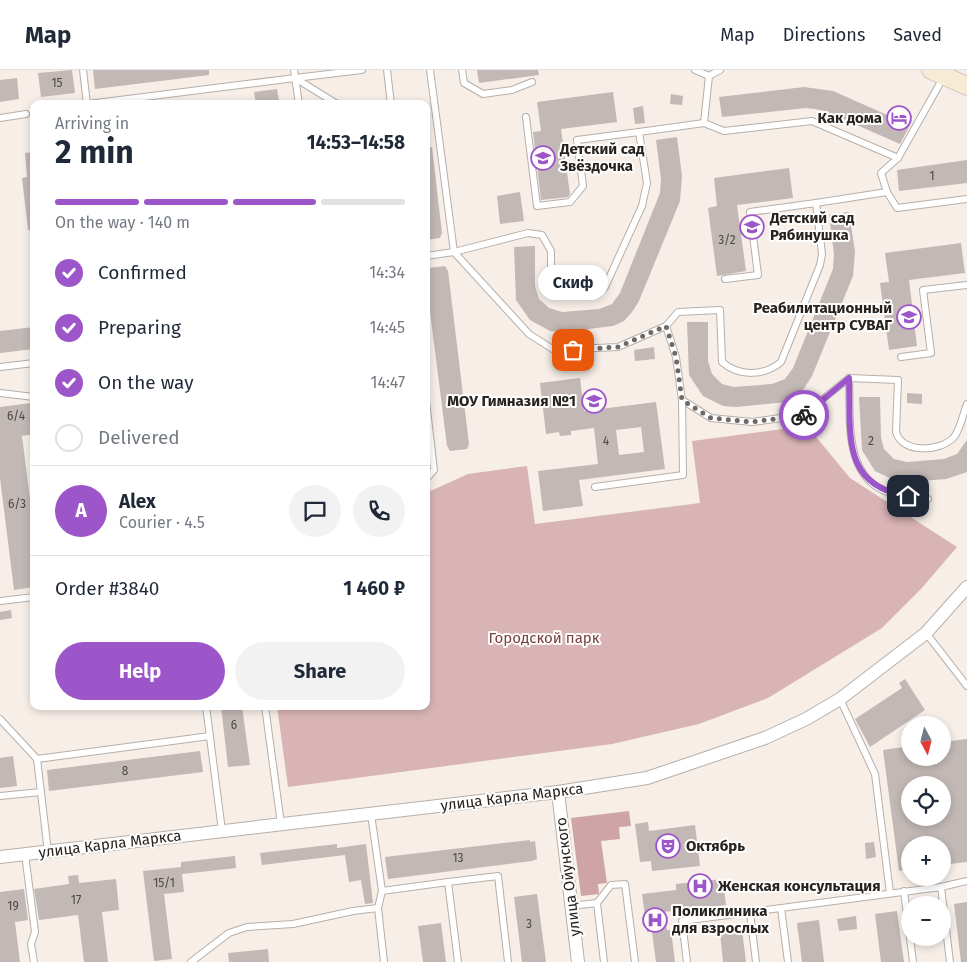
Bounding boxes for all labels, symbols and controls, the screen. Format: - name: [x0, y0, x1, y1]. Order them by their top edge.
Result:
- text: Map: [25, 21, 71, 49]
- text: Map: [720, 24, 755, 46]
- text: Directions: [783, 24, 865, 46]
- text: Saved: [893, 24, 942, 46]
- house number: 15: [51, 76, 63, 90]
- hotel icon: Как дома: [886, 105, 912, 131]
- place label: Как дома: [817, 109, 882, 127]
- text: Arriving in: [55, 114, 129, 133]
- text: 14:53–14:58: [307, 131, 405, 154]
- text: 2 min: [55, 133, 134, 171]
- place label: Детский сад Звёздочка: [559, 140, 645, 175]
- school or university icon: Детский сад Звёздочка: [530, 145, 556, 171]
- house number: 1: [929, 169, 935, 183]
- place label: Детский сад Рябинушка: [769, 209, 855, 244]
- text: On the way · 140 m: [55, 213, 190, 232]
- school or university icon: Детский сад Рябинушка: [739, 214, 765, 240]
- house number: 3/2: [718, 233, 736, 247]
- icon: check: [55, 259, 83, 287]
- text: Confirmed: [98, 261, 187, 284]
- text: 14:34: [369, 263, 405, 282]
- callout: Скиф: [538, 265, 608, 300]
- text: Скиф: [553, 273, 593, 292]
- place label: Реабилитационный центр СУВАГ: [753, 299, 892, 334]
- school or university icon: Реабилитационный центр СУВАГ: [896, 304, 922, 330]
- icon: check: [55, 314, 83, 342]
- text: Preparing: [98, 316, 181, 339]
- text: 14:45: [369, 318, 405, 337]
- pin: [552, 329, 594, 371]
- icon: bag: [559, 336, 587, 364]
- icon: check: [55, 369, 83, 397]
- text: On the way: [98, 371, 194, 394]
- text: 14:47: [371, 373, 405, 392]
- school or university icon: МОУ Гимназия №1: [581, 388, 607, 414]
- courier: [779, 390, 829, 440]
- place label: МОУ Гимназия №1: [447, 392, 576, 410]
- icon: bike: [790, 401, 818, 429]
- house number: 6/4: [7, 409, 26, 423]
- text: Delivered: [98, 426, 180, 449]
- house number: 4: [603, 434, 610, 448]
- house number: 2: [868, 434, 874, 448]
- pin: [887, 475, 929, 517]
- icon: home: [894, 482, 922, 510]
- button: chat: [289, 485, 341, 537]
- button: phone: [353, 485, 405, 537]
- text: Alex: [119, 490, 156, 513]
- house number: 6/3: [8, 497, 26, 511]
- text: A: [75, 499, 87, 522]
- text: Courier · 4.5: [119, 513, 205, 532]
- text: Order #3840: [55, 577, 159, 600]
- text: 1 460 ₽: [343, 577, 405, 600]
- park label: Городской парк: [488, 629, 600, 647]
- button: Help: [55, 642, 225, 700]
- button: Share: [235, 642, 405, 700]
- north arrow: [901, 716, 951, 766]
- map controls: [901, 716, 951, 946]
- house number: 6: [231, 718, 237, 732]
- house number: 8: [122, 764, 129, 778]
- button: locate: [901, 776, 951, 826]
- street label: улица Карла Маркса: [440, 779, 584, 815]
- street label: улица Ойунского: [552, 816, 584, 938]
- street label: улица Карла Маркса: [38, 826, 182, 862]
- theatre icon: Октябрь: [655, 833, 681, 859]
- button: +: [901, 836, 951, 886]
- place label: Октябрь: [686, 837, 745, 855]
- house number: 13: [452, 851, 464, 865]
- hospital icon: Женская консультация: [687, 873, 713, 899]
- house number: 15/1: [153, 876, 175, 890]
- place label: Женская консультация: [717, 877, 881, 895]
- house number: 17: [71, 893, 81, 907]
- button: −: [901, 896, 951, 946]
- house number: 19: [7, 899, 19, 913]
- place label: Поликлиника для взрослых: [672, 902, 769, 937]
- hospital icon: Поликлиника для взрослых: [642, 907, 668, 933]
- house number: 3: [526, 917, 532, 931]

